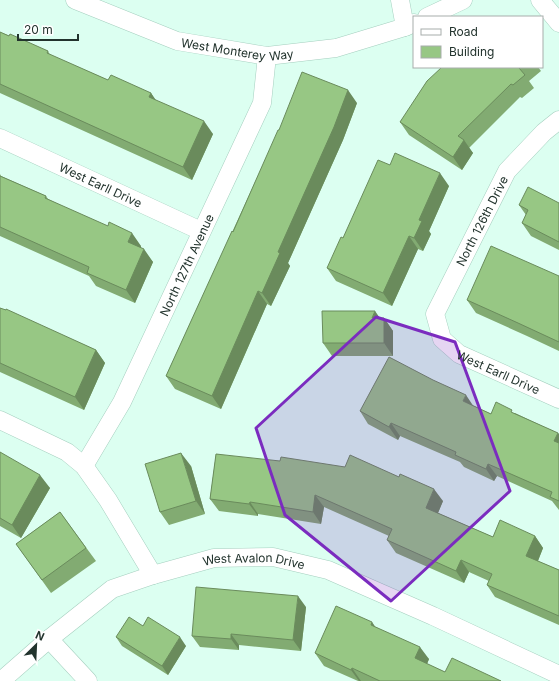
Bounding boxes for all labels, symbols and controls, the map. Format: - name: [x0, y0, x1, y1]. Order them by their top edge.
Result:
- scale bar: [18, 16, 78, 42]
- legend: [413, 16, 543, 68]
- text: 20 m: [24, 22, 53, 37]
- text: Road: [449, 24, 478, 39]
- street label: West Monterey Way: [180, 34, 295, 64]
- text: Building: [449, 44, 494, 59]
- street label: West Earll Drive: [57, 159, 145, 210]
- street label: North 126th Drive: [453, 173, 511, 269]
- street label: North 127th Avenue: [156, 211, 217, 318]
- street label: West Earll Drive: [455, 347, 542, 397]
- street label: West Avalon Drive: [201, 550, 307, 572]
- north arrow: [16, 625, 56, 665]
- text: N: [33, 628, 47, 644]

